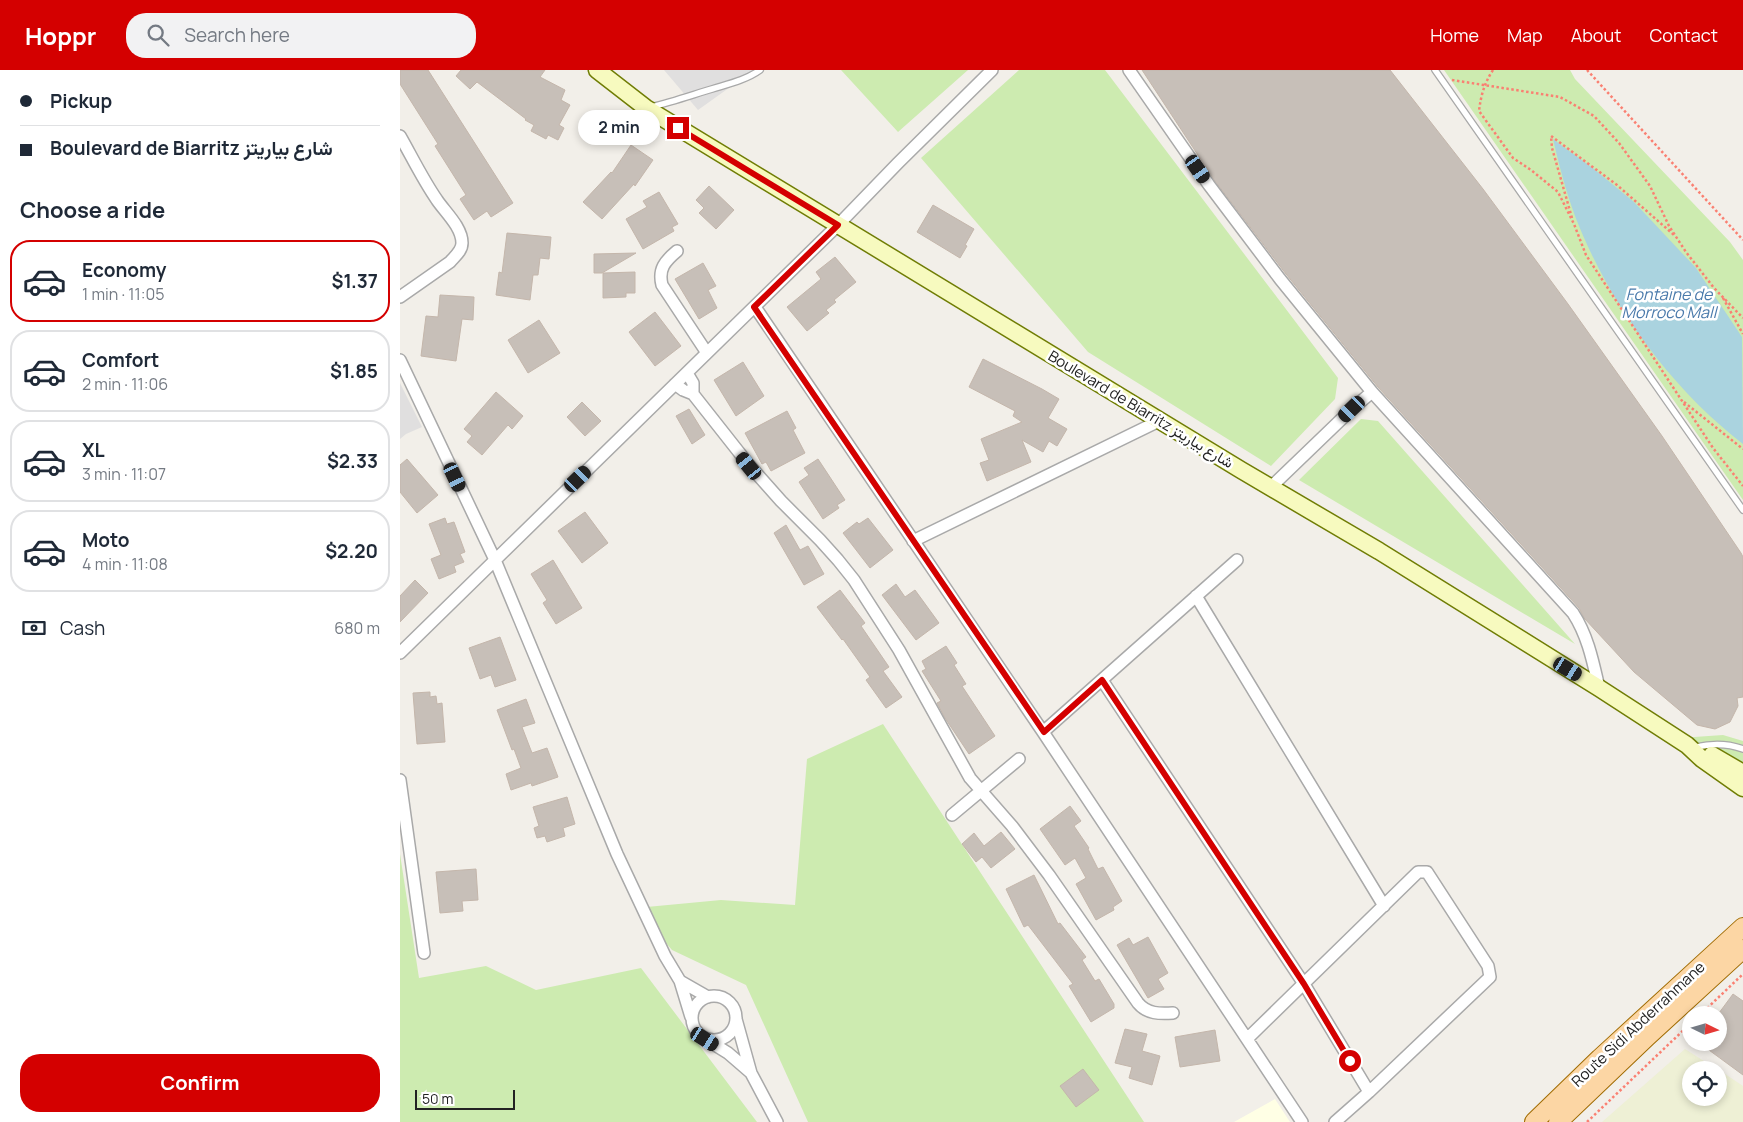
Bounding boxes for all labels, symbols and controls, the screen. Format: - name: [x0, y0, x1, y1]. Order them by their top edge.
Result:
- search box: [126, 13, 476, 58]
- text: Hoppr: [25, 19, 96, 52]
- icon: search: [144, 21, 172, 49]
- text: Search here: [184, 22, 290, 48]
- text: Home: [1430, 23, 1479, 47]
- text: Map: [1507, 23, 1543, 47]
- text: About: [1571, 23, 1621, 47]
- text: Contact: [1649, 23, 1718, 47]
- text: Pickup: [50, 88, 112, 114]
- callout: 2 min: [578, 110, 660, 146]
- text: 2 min: [598, 116, 640, 138]
- route end: [667, 117, 689, 139]
- text: Boulevard de Biarritz شارع بياريتز: [50, 135, 333, 161]
- car: [1183, 152, 1212, 186]
- text: Choose a ride: [20, 195, 165, 225]
- text: Economy: [82, 257, 166, 283]
- icon: car: [22, 259, 67, 304]
- text: $1.37: [332, 268, 378, 294]
- text: 1 min · 11:05: [82, 283, 165, 305]
- water label: Fontaine de Morroco Mall: [1622, 283, 1719, 323]
- street label: Boulevard de Biarritz شارع بياريتز: [1044, 345, 1238, 474]
- text: Comfort: [82, 347, 159, 373]
- icon: car: [22, 349, 67, 394]
- text: $1.85: [330, 358, 378, 384]
- text: 2 min · 11:06: [82, 373, 168, 395]
- car: [1336, 393, 1368, 425]
- text: XL: [82, 437, 105, 463]
- icon: car: [22, 439, 67, 484]
- text: $2.33: [327, 448, 378, 474]
- car: [733, 450, 764, 482]
- car: [441, 460, 468, 494]
- text: 3 min · 11:07: [82, 463, 166, 485]
- car: [562, 463, 594, 495]
- text: Moto: [82, 527, 129, 553]
- icon: car: [22, 529, 67, 574]
- text: $2.20: [325, 538, 378, 564]
- text: 4 min · 11:08: [82, 553, 168, 575]
- icon: cash: [20, 614, 48, 642]
- text: Cash: [60, 615, 105, 641]
- text: 680 m: [334, 617, 380, 639]
- car: [1551, 655, 1584, 683]
- street label: Route Sidi Abderrahmane: [1567, 956, 1709, 1091]
- north arrow: [1682, 1006, 1728, 1051]
- map controls: [1682, 1006, 1727, 1106]
- car: [688, 1025, 721, 1053]
- route start: [1339, 1050, 1361, 1072]
- button: Confirm: [20, 1054, 380, 1112]
- button: locate: [1682, 1061, 1727, 1106]
- scale bar: [415, 1087, 515, 1110]
- text: 50 m: [422, 1089, 453, 1108]

